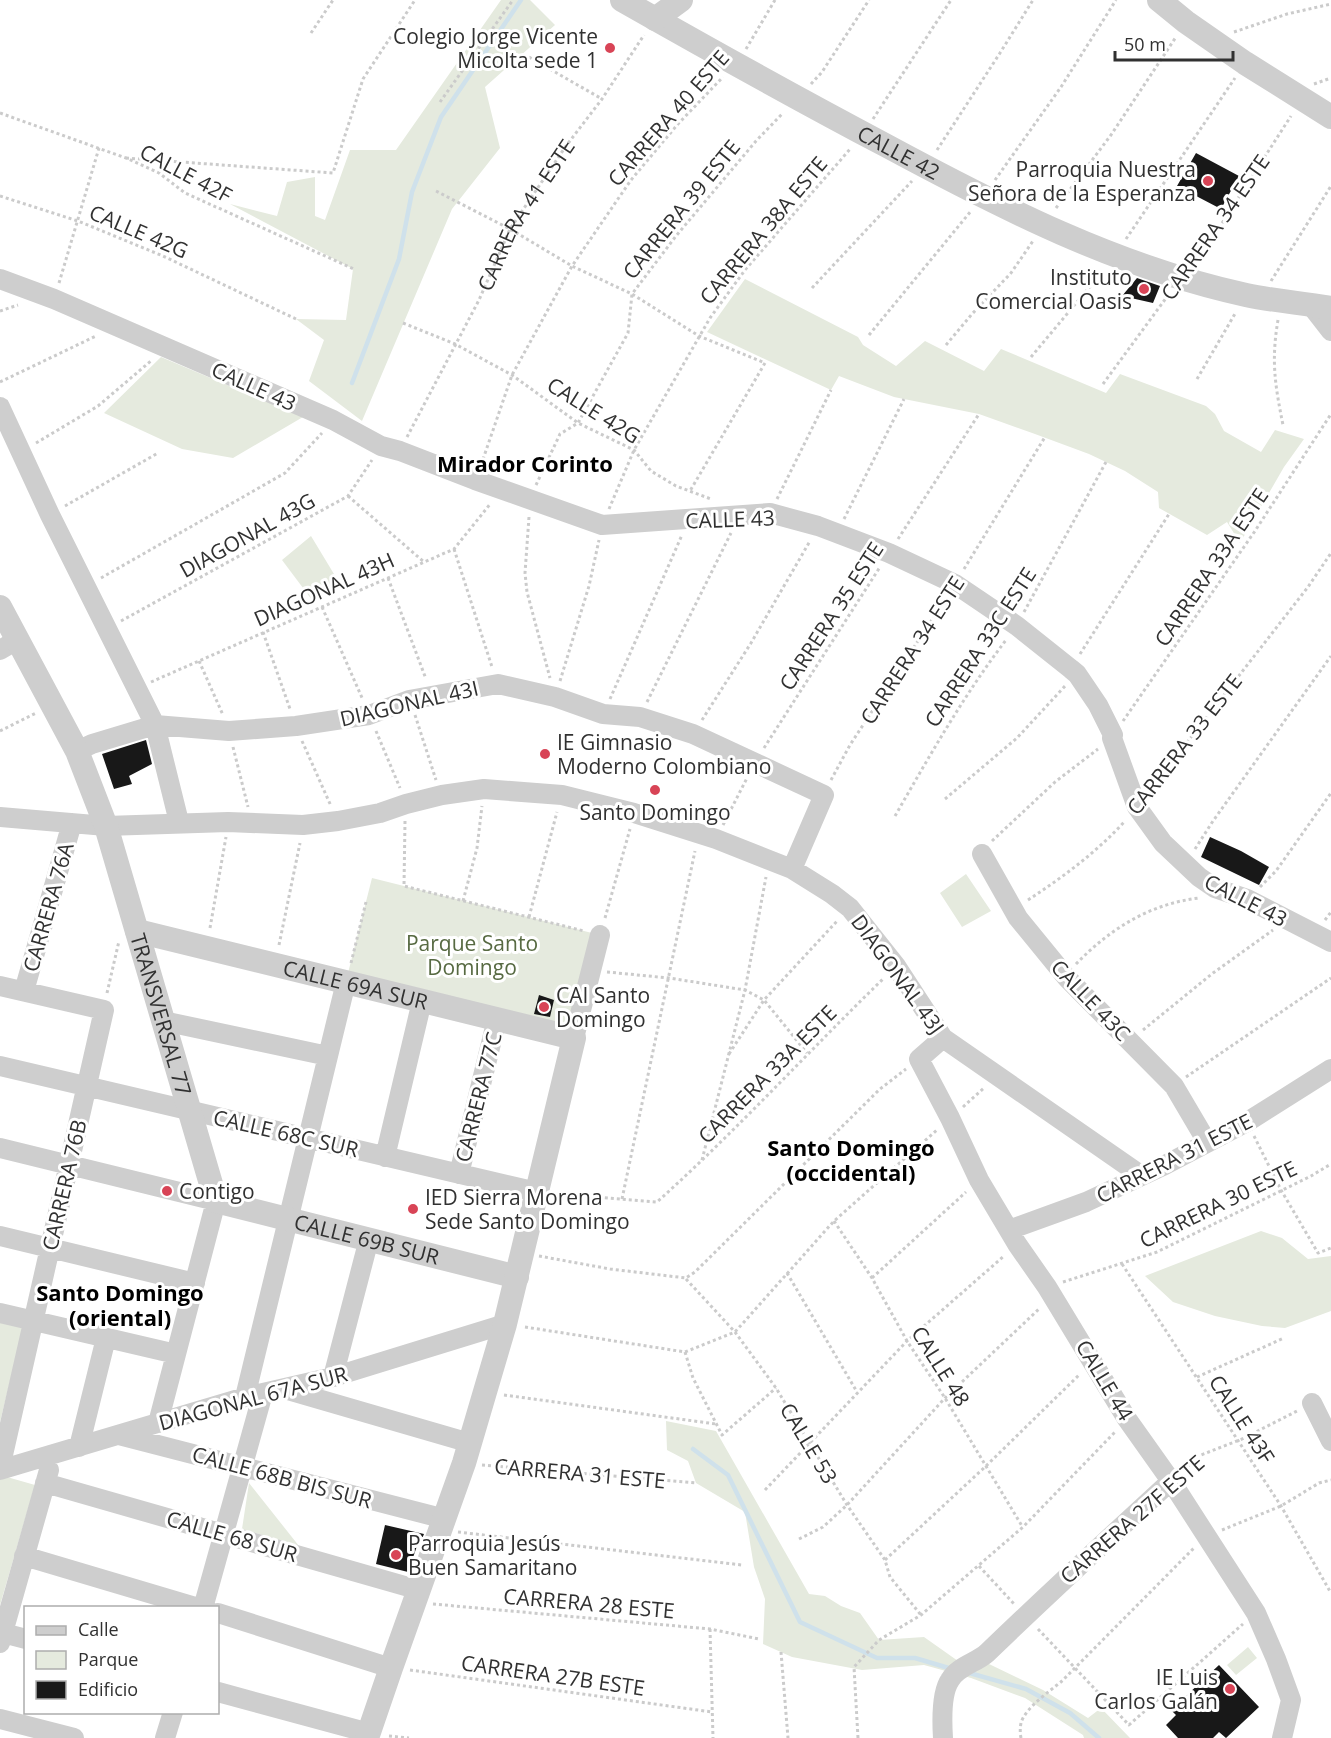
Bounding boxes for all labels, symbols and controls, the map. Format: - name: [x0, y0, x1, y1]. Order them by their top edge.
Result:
- place label: Colegio Jorge Vicente Micolta sede 1: [393, 22, 598, 74]
- scale bar: [1115, 24, 1234, 62]
- text: 50 m: [1124, 32, 1166, 56]
- marker: Colegio Jorge Vicente Micolta sede 1: [603, 41, 617, 55]
- street label: CARRERA 40 ESTE: [601, 44, 735, 192]
- street label: CALLE 42: [853, 119, 945, 186]
- street label: CARRERA 39 ESTE: [616, 133, 746, 285]
- street label: CARRERA 41 ESTE: [471, 134, 581, 295]
- street label: CALLE 42F: [135, 137, 237, 209]
- street label: CARRERA 34 ESTE: [1154, 149, 1276, 305]
- street label: CARRERA 38A ESTE: [693, 150, 833, 310]
- place label: Parroquia Nuestra Señora de la Esperanza: [968, 155, 1196, 207]
- marker: Parroquia Nuestra Señora de la Esperanza: [1201, 174, 1215, 188]
- street label: CALLE 42G: [85, 198, 193, 264]
- place label: Instituto Comercial Oasis: [975, 263, 1132, 315]
- marker: Instituto Comercial Oasis: [1137, 282, 1151, 296]
- street label: CALLE 43: [207, 355, 301, 417]
- street label: CALLE 42G: [542, 370, 646, 450]
- district label: Mirador Corinto: [437, 448, 613, 478]
- street label: CARRERA 33A ESTE: [1148, 482, 1274, 652]
- street label: DIAGONAL 43G: [174, 486, 320, 584]
- street label: CALLE 43: [685, 503, 775, 535]
- street label: CARRERA 35 ESTE: [773, 536, 889, 696]
- street label: DIAGONAL 43H: [249, 546, 399, 632]
- street label: CARRERA 33C ESTE: [918, 562, 1042, 732]
- street label: CARRERA 34 ESTE: [854, 570, 970, 730]
- street label: CARRERA 33 ESTE: [1120, 668, 1248, 820]
- street label: DIAGONAL 43I: [337, 673, 481, 733]
- place label: IE Gimnasio Moderno Colombiano: [557, 728, 771, 780]
- marker: IE Gimnasio Moderno Colombiano: [538, 747, 552, 761]
- marker: Santo Domingo: [648, 783, 662, 797]
- place label: Santo Domingo: [579, 798, 731, 826]
- street label: CARRERA 76A: [16, 838, 80, 975]
- street label: CALLE 43: [1200, 867, 1292, 933]
- street label: DIAGONAL 43J: [845, 909, 951, 1039]
- park label: Parque Santo Domingo: [406, 929, 538, 981]
- street label: TRANSVERSAL 77: [124, 930, 198, 1099]
- street label: CALLE 69A SUR: [280, 953, 431, 1016]
- street label: CALLE 43C: [1045, 953, 1137, 1047]
- place label: CAI Santo Domingo: [556, 981, 650, 1033]
- street label: CARRERA 33A ESTE: [692, 999, 842, 1149]
- marker: CAI Santo Domingo: [537, 1000, 551, 1014]
- street label: CARRERA 77C: [448, 1029, 508, 1165]
- street label: CALLE 68C SUR: [211, 1103, 361, 1163]
- street label: CARRERA 31 ESTE: [1091, 1107, 1257, 1209]
- street label: CARRERA 76B: [35, 1117, 93, 1253]
- district label: Santo Domingo (occidental): [767, 1132, 935, 1187]
- street label: CARRERA 30 ESTE: [1135, 1154, 1301, 1254]
- place label: Contigo: [179, 1177, 255, 1205]
- place label: IED Sierra Morena Sede Santo Domingo: [425, 1183, 630, 1235]
- marker: Contigo: [160, 1184, 174, 1198]
- marker: IED Sierra Morena Sede Santo Domingo: [406, 1202, 420, 1216]
- street label: CALLE 69B SUR: [291, 1207, 442, 1271]
- district label: Santo Domingo (oriental): [36, 1277, 204, 1332]
- street label: CALLE 48: [905, 1321, 977, 1411]
- street label: CALLE 44: [1070, 1334, 1140, 1426]
- street label: DIAGONAL 67A SUR: [156, 1359, 350, 1437]
- street label: CALLE 43F: [1203, 1369, 1281, 1469]
- street label: CALLE 53: [774, 1397, 844, 1489]
- street label: CALLE 68B BIS SUR: [189, 1440, 375, 1514]
- street label: CARRERA 27F ESTE: [1054, 1449, 1210, 1589]
- street label: CARRERA 31 ESTE: [493, 1452, 667, 1494]
- street label: CALLE 68 SUR: [163, 1504, 301, 1568]
- place label: Parroquia Jesús Buen Samaritano: [408, 1529, 577, 1581]
- marker: Parroquia Jesús Buen Samaritano: [389, 1548, 403, 1562]
- street label: CARRERA 28 ESTE: [502, 1582, 676, 1624]
- legend: [24, 1606, 219, 1714]
- text: Calle: [78, 1617, 119, 1641]
- text: Parque: [78, 1647, 138, 1671]
- street label: CARRERA 27B ESTE: [459, 1648, 647, 1702]
- place label: IE Luis Carlos Galán: [1094, 1663, 1218, 1715]
- text: Edificio: [78, 1677, 138, 1701]
- marker: IE Luis Carlos Galán: [1223, 1682, 1237, 1696]

